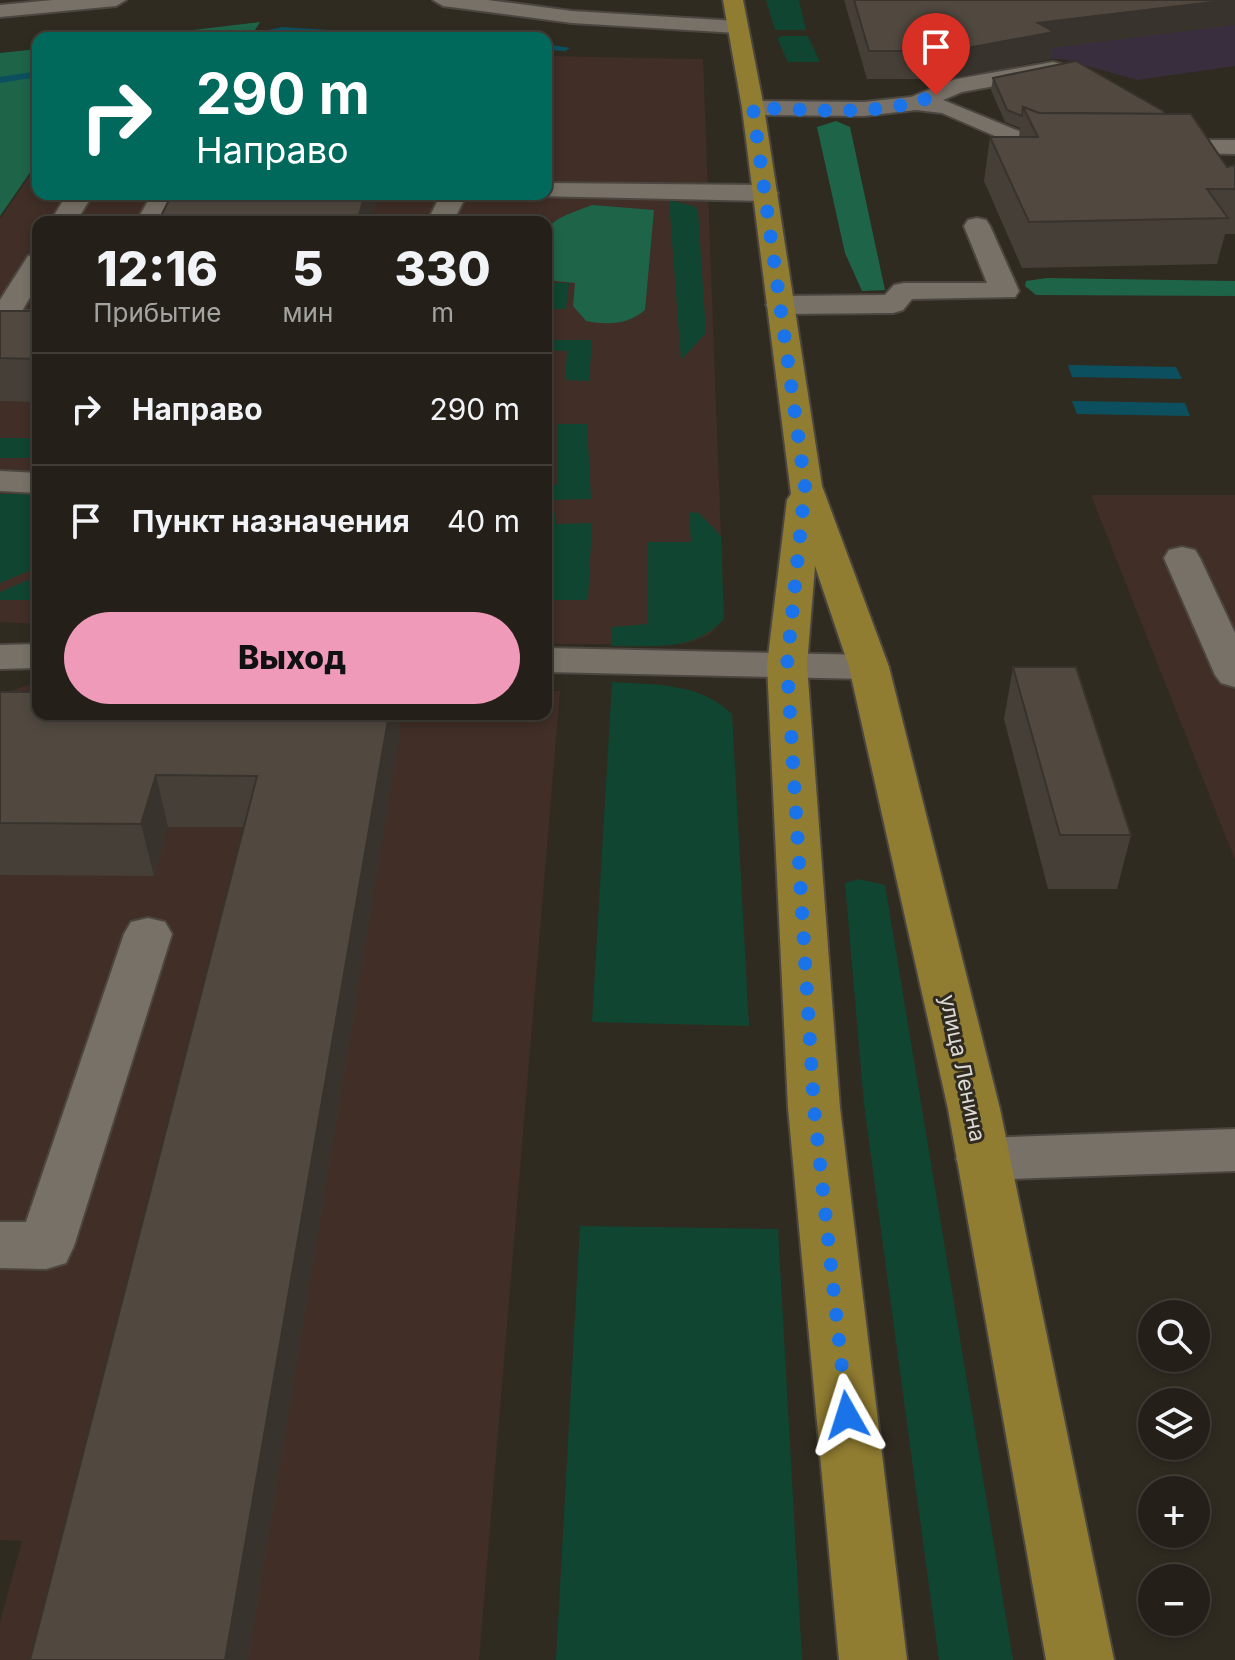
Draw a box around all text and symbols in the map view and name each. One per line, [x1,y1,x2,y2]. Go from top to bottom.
pin [902,13,970,95]
icon: arrive [914,25,958,69]
text: 290 m [196,60,370,128]
icon: right [64,64,168,168]
text: Направо [196,128,349,172]
text: 12:16 [96,239,218,298]
text: 5 [292,239,324,298]
text: 330 [395,239,491,298]
text: Прибытие [93,297,221,328]
text: мин [283,297,333,328]
text: m [431,297,454,328]
icon: right [64,387,108,431]
text: Направо [132,391,263,427]
text: 290 m [429,391,520,427]
icon: arrive [64,499,108,543]
text: Пункт назначения [132,503,410,539]
text: 40 m [447,503,520,539]
button: Выход [64,612,520,704]
street label: улица Ленина [935,992,991,1144]
map controls [1138,1300,1210,1636]
button: search [1138,1300,1210,1372]
position arrow [805,1373,889,1457]
button: layers [1138,1388,1210,1460]
button: + [1138,1476,1210,1548]
button: − [1138,1564,1210,1636]

